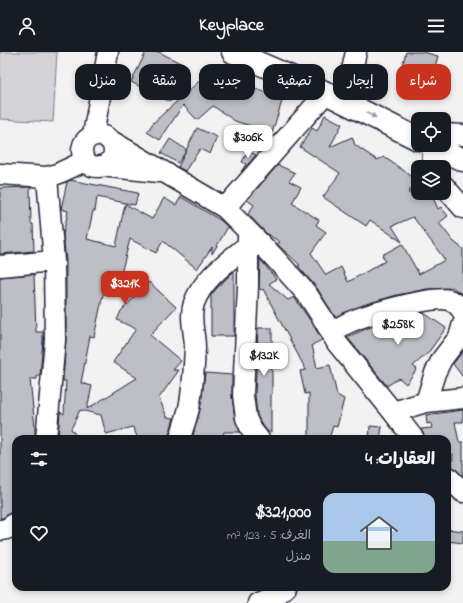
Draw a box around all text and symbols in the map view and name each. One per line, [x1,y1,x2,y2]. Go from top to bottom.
text: Keyplace [199,13,264,39]
icon: person [16,15,38,37]
icon: menu [425,15,447,37]
chip: منزل [75,64,131,100]
chip: شقة [139,64,191,100]
chip: جديد [199,64,255,100]
chip: تصفية [263,64,325,100]
chip: إيجار [333,64,388,100]
chip: شراء [396,64,451,100]
one-way arrow [365,112,376,118]
map controls [411,112,451,200]
button: locate [411,112,451,152]
pin: $306K [220,125,276,159]
text: $306K [233,128,263,147]
button: layers [411,160,451,200]
pin: $321K [97,271,153,305]
text: $321K [110,274,140,293]
pin: $258K [370,312,426,346]
text: $258K [382,315,414,334]
pin: $132K [236,343,292,377]
text: $132K [249,346,279,365]
text: العقارات: 4 [365,447,435,472]
icon: filters [28,448,50,470]
text: $321,000 [255,500,311,525]
icon: home [355,509,403,557]
icon: heart [28,522,50,544]
text: الغرف: 5 · 123 m² [227,526,311,545]
text: منزل [285,547,311,566]

